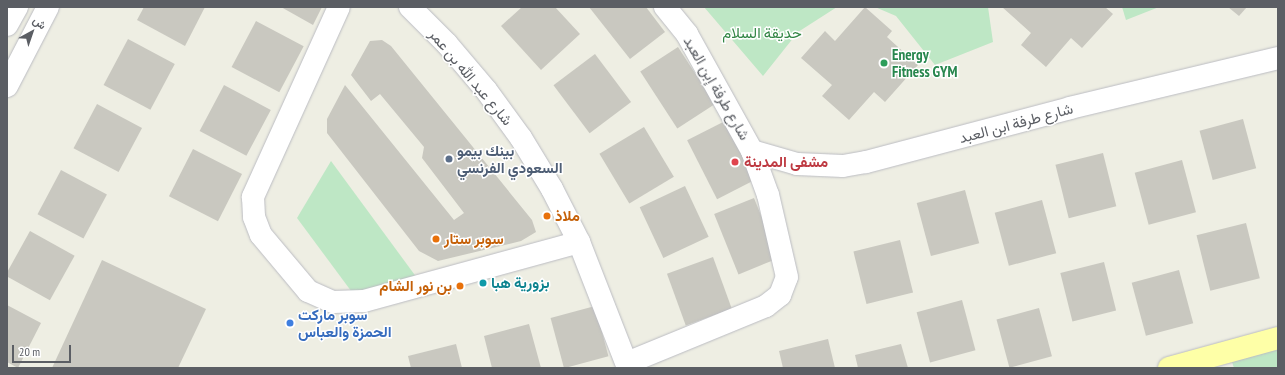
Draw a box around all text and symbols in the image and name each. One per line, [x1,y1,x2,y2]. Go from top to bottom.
north arrow [12,12,52,52]
text: ش [30,13,49,32]
park label: حديقة السلام [722,24,802,42]
street label: شارع عبد الله بن عمر [425,25,517,129]
street label: شارع طرفة إبن العبد [680,33,754,143]
place label: Energy Fitness GYM [892,45,958,80]
marker: Energy Fitness GYM [879,58,889,68]
street label: شارع طرفة ابن العبد [957,99,1075,147]
place label: بينك بيمو السعودي الفرنسي [457,141,563,176]
place label: مشفى المدينة [744,153,828,171]
marker: بينك بيمو السعودي الفرنسي [444,154,454,164]
marker: مشفى المدينة [729,156,741,168]
place label: ملاذ [555,207,580,225]
marker: ملاذ [542,211,552,221]
place label: سوبر ستار [444,230,504,248]
marker: سوبر ستار [431,234,441,244]
place label: بزورية هبا [491,274,549,292]
place label: بن نور الشام [379,277,452,295]
marker: بزورية هبا [478,278,488,288]
marker: بن نور الشام [455,281,465,291]
place label: سوبر ماركت الحمزة والعباس [298,305,392,340]
marker: سوبر ماركت الحمزة والعباس [285,318,295,328]
scale bar [14,337,73,363]
text: 20 m [19,344,40,359]

